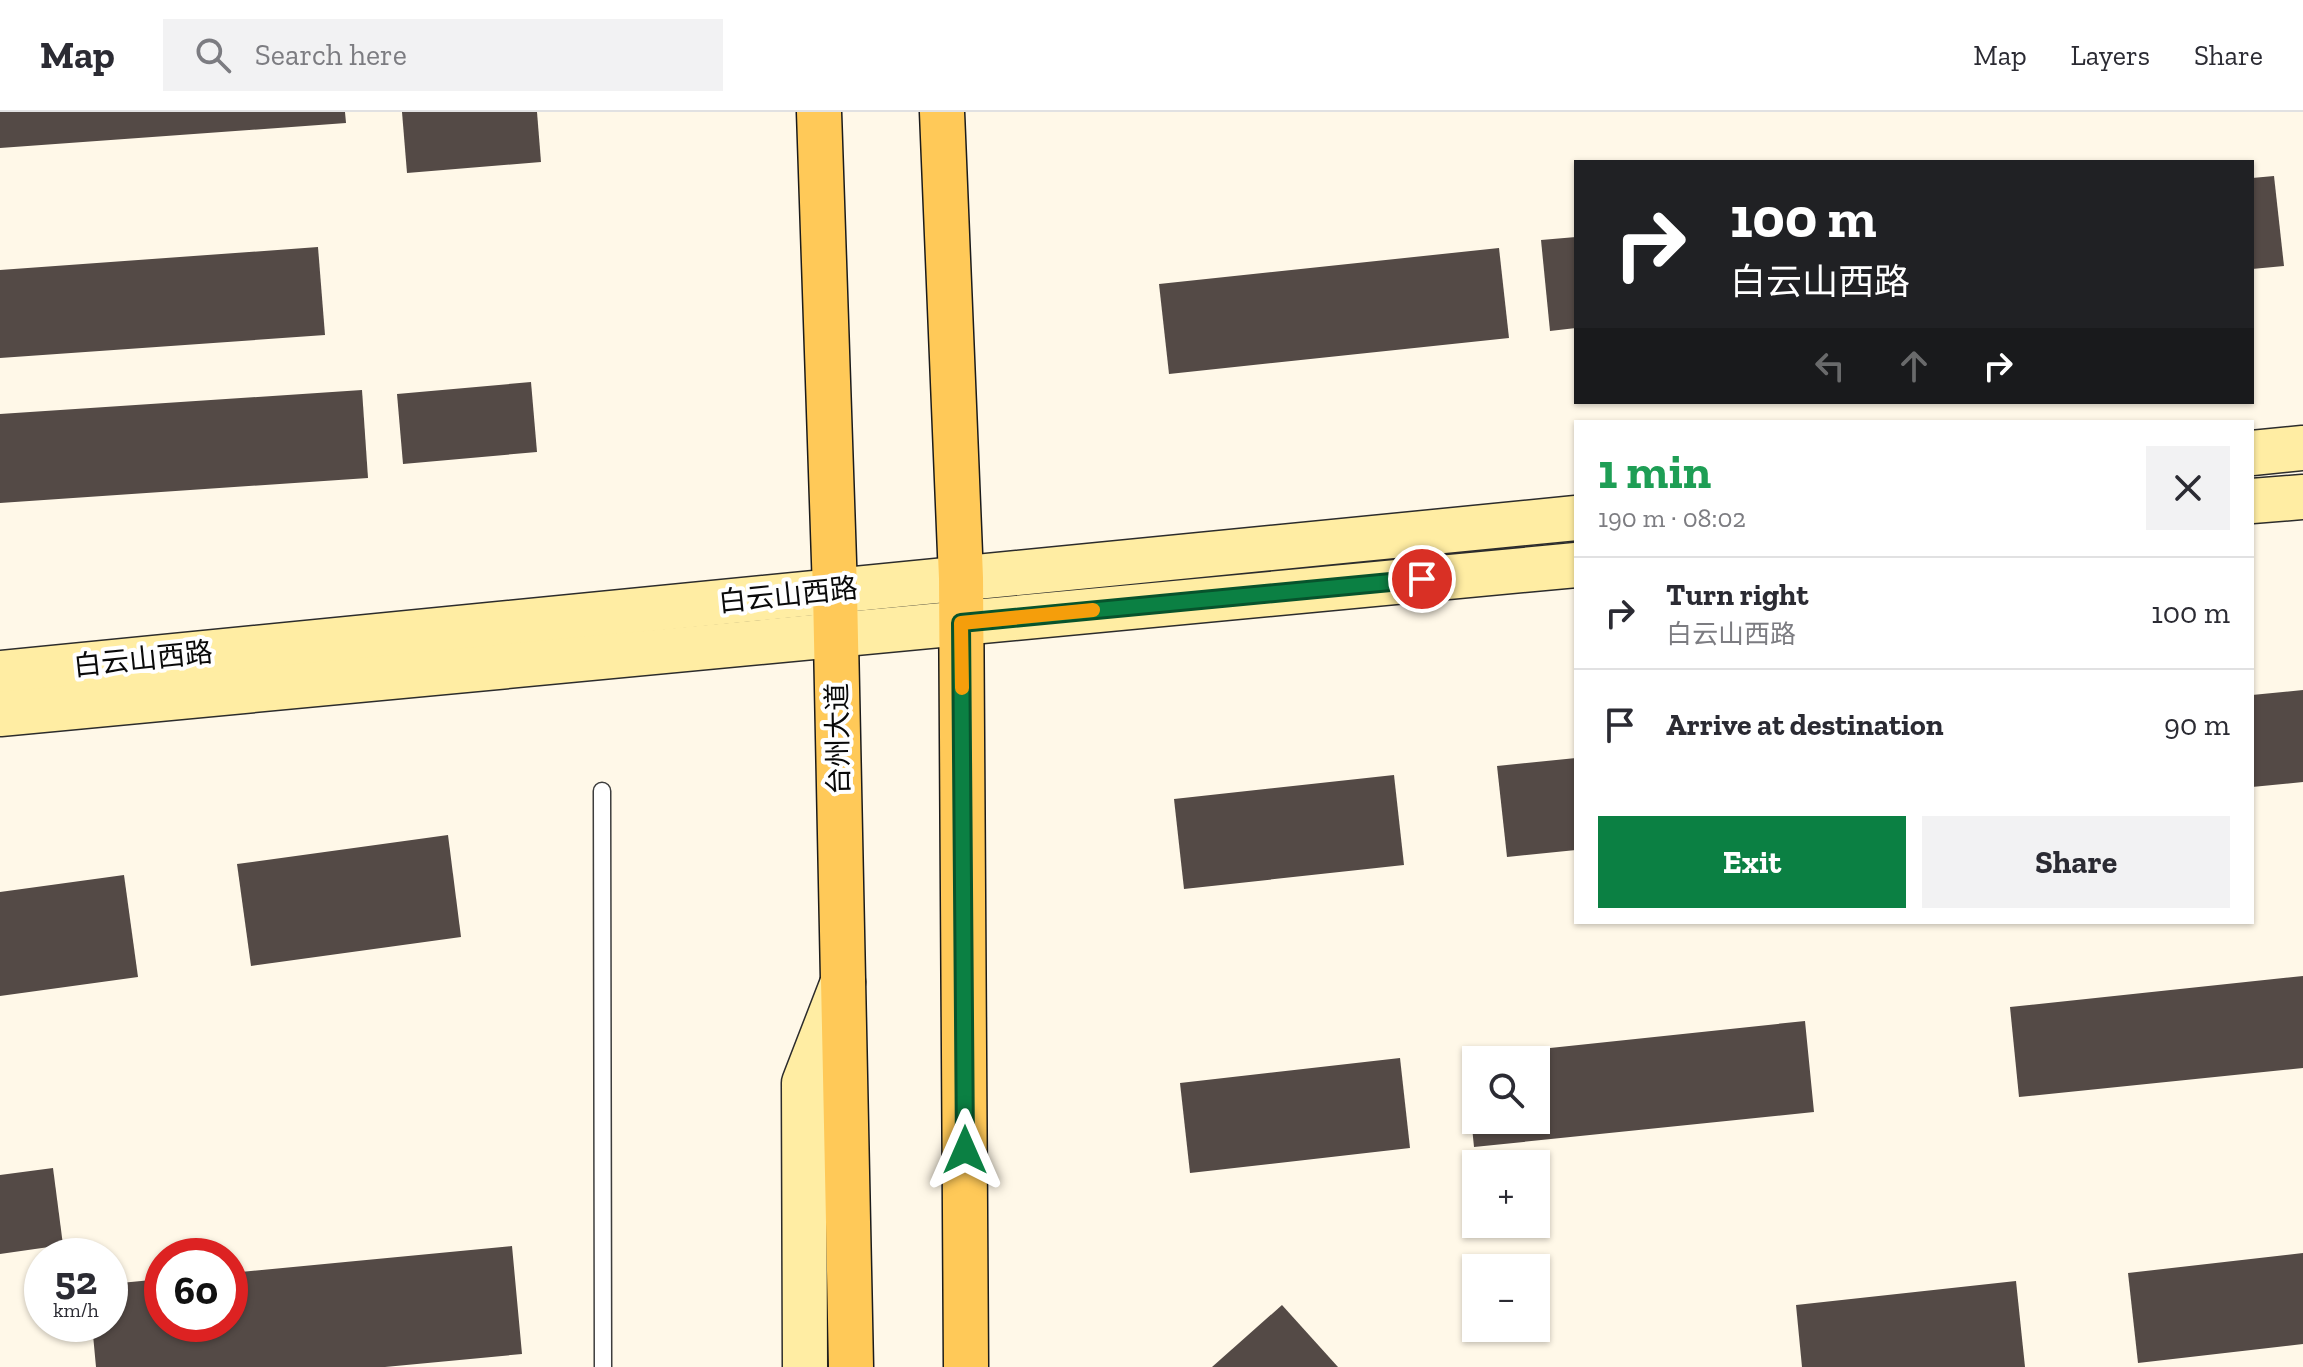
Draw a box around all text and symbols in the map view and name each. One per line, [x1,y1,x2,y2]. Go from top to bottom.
search box [163,19,723,91]
text: Map [40,32,115,78]
icon: search [191,33,235,77]
text: Search here [255,37,407,73]
text: Map [1973,39,2027,72]
text: Layers [2071,39,2150,72]
text: Share [2194,39,2263,72]
text: 100 m [1730,184,1877,251]
icon: right [1598,192,1702,296]
text: 白云山西路 [1730,260,1910,303]
icon: left [1808,344,1852,388]
icon: ahead [1892,344,1936,388]
icon: right [1976,344,2020,388]
text: 1 min [1598,443,1711,500]
button: close [2146,446,2230,530]
text: 190 m · 08:02 [1598,502,1746,534]
pin [1388,545,1456,613]
icon: arrive [1400,557,1444,601]
street label: 白云山西路 [717,571,859,619]
text: Turn right [1666,577,1808,613]
icon: right [1598,591,1642,635]
text: 100 m [2151,595,2230,631]
text: 白云山西路 [1666,618,1796,650]
street label: 白云山西路 [72,635,214,683]
street label: 台州大道 [821,683,855,795]
icon: arrive [1598,703,1642,747]
text: Arrive at destination [1666,707,1943,743]
text: 90 m [2164,707,2230,743]
button: Exit [1598,816,1906,908]
button: Share [1922,816,2230,908]
map controls [1462,1046,1550,1342]
button: search [1462,1046,1550,1134]
position arrow [923,1108,1007,1192]
button: + [1462,1150,1550,1238]
speed limit sign: 60 [144,1238,248,1342]
button: − [1462,1254,1550,1342]
text: 52 [55,1256,97,1304]
text: km/h [53,1298,99,1322]

